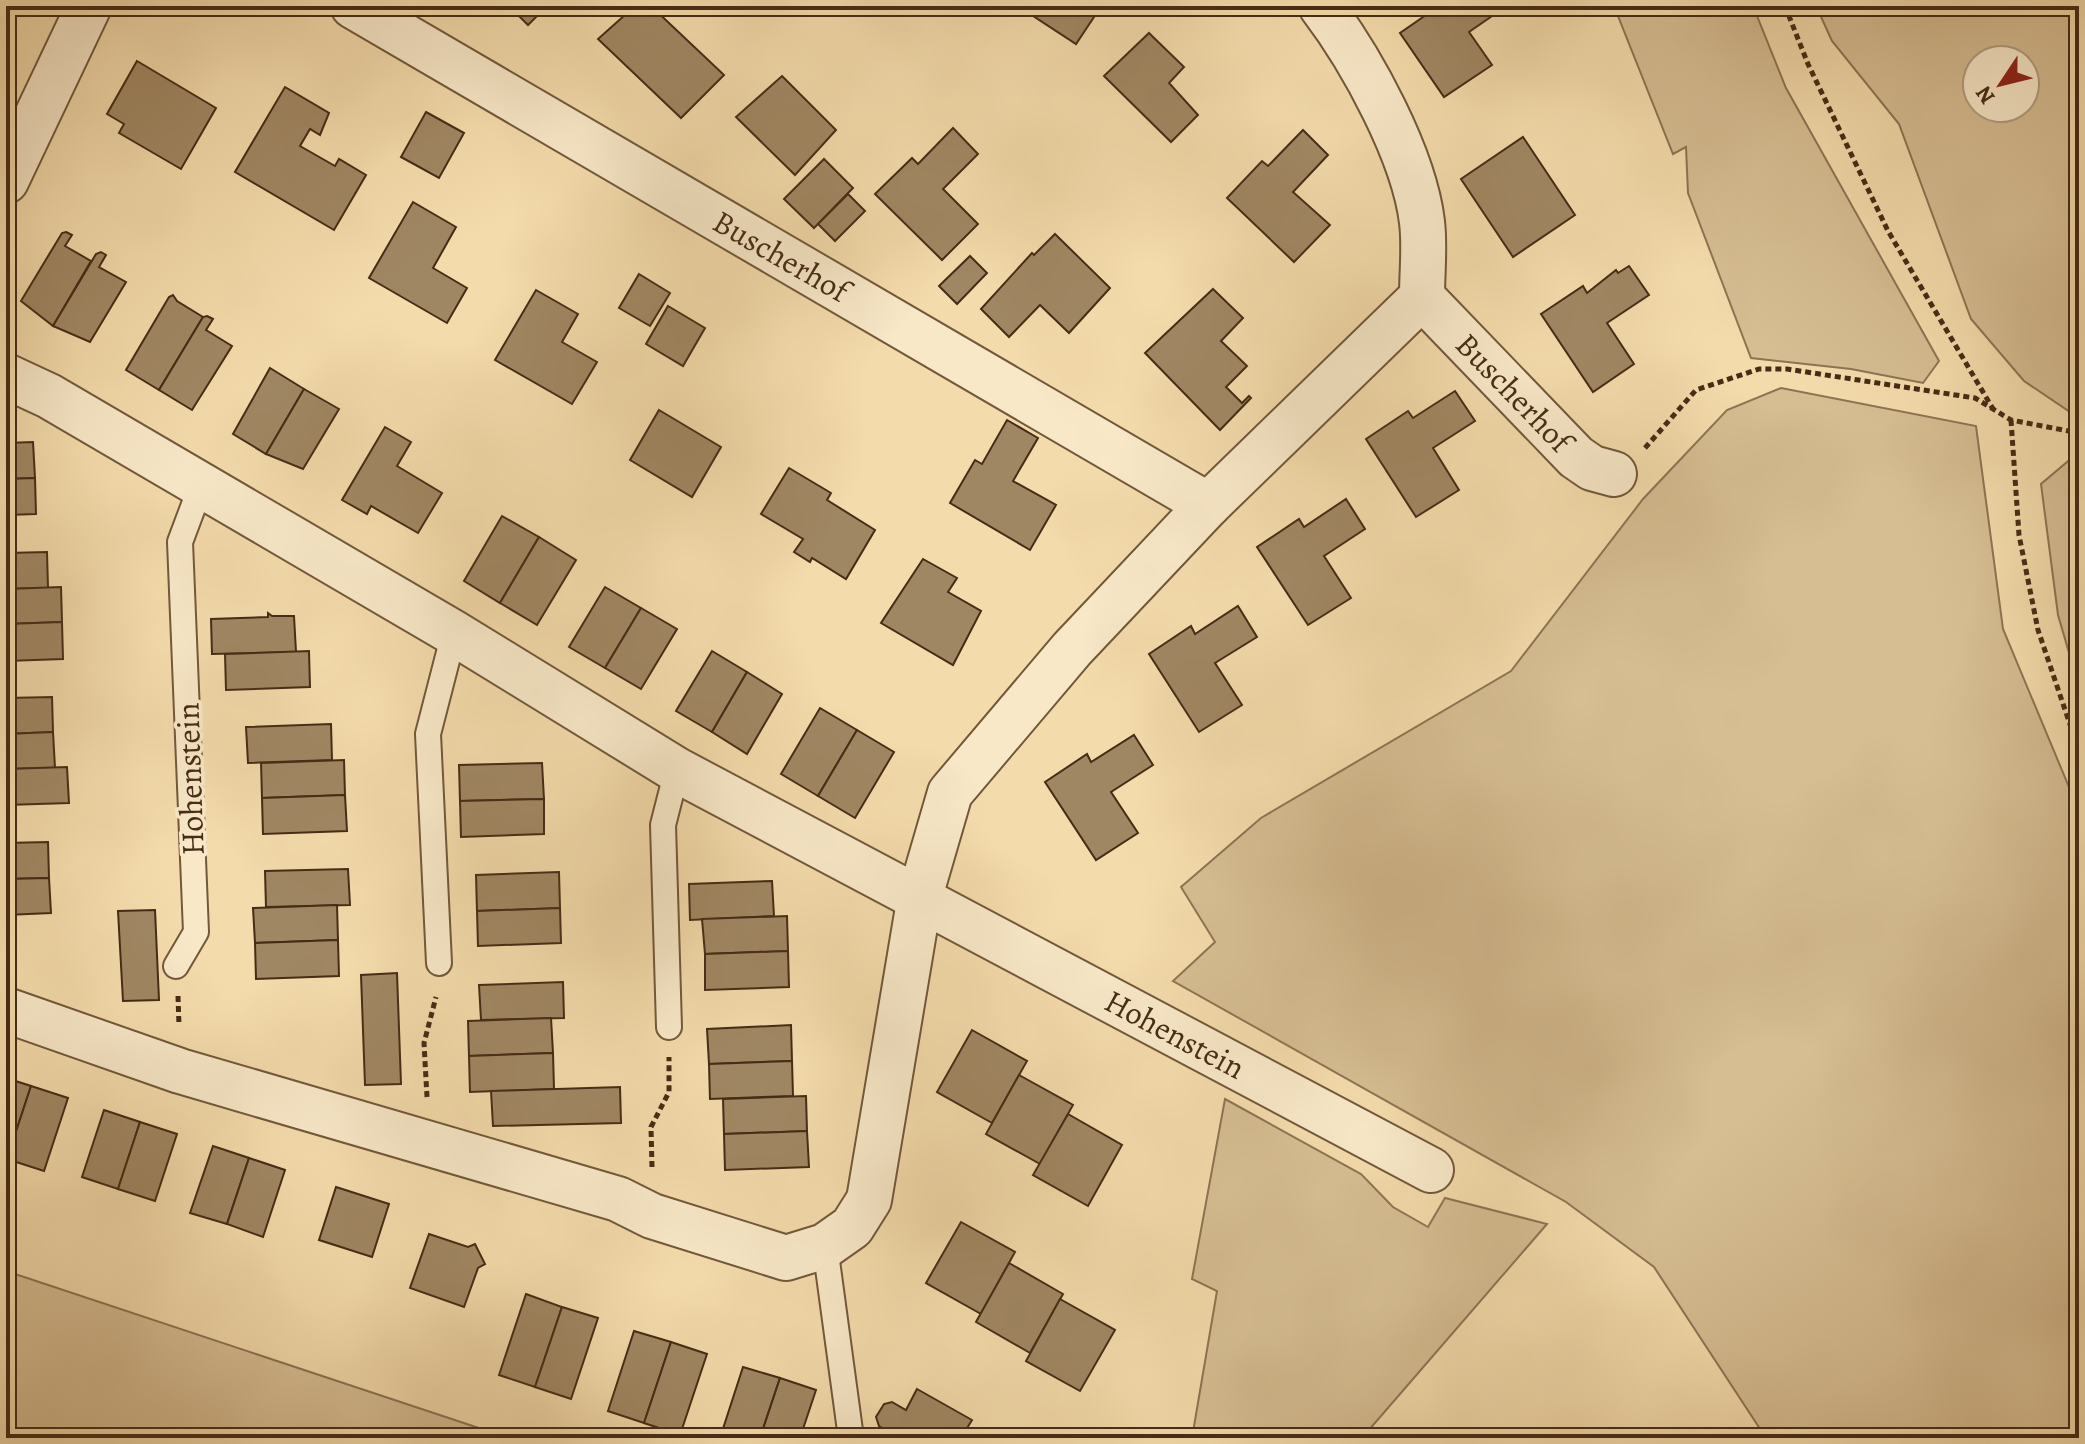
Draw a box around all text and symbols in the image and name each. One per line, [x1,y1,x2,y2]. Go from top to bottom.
north arrow [1961,44,2041,124]
text: N [1969,80,2002,110]
street label: Buscherhof [705,199,861,315]
street label: Buscherhof [1446,323,1585,465]
street label: Hohenstein [165,702,215,856]
street label: Hohenstein [1097,979,1253,1089]

